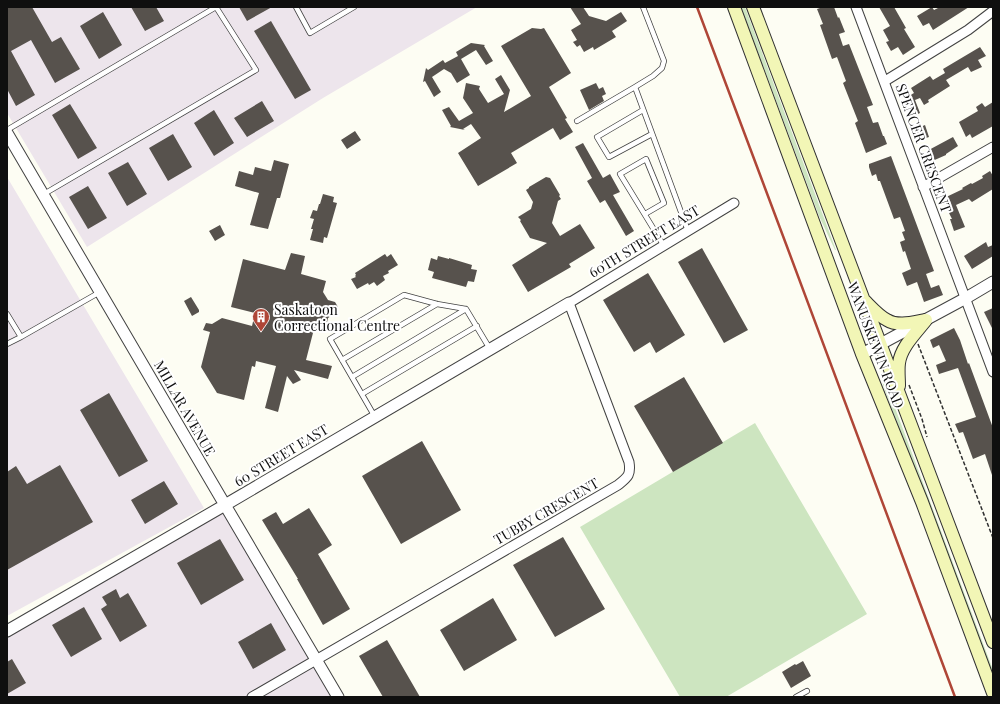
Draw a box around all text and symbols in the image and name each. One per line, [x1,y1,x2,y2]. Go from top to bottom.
street label: SPENCER CRESCENT [892,81,956,215]
street label: 60TH STREET EAST [585,200,703,282]
street label: WANUSKEWIN ROAD [843,278,909,411]
place label: Saskatoon Correctional Centre [274,300,400,335]
building icon: Saskatoon Correctional Centre [251,307,271,332]
street label: MILLAR AVENUE [150,357,220,459]
street label: 60 STREET EAST [230,419,332,491]
street label: TUBBY CRESCENT [490,473,602,549]

